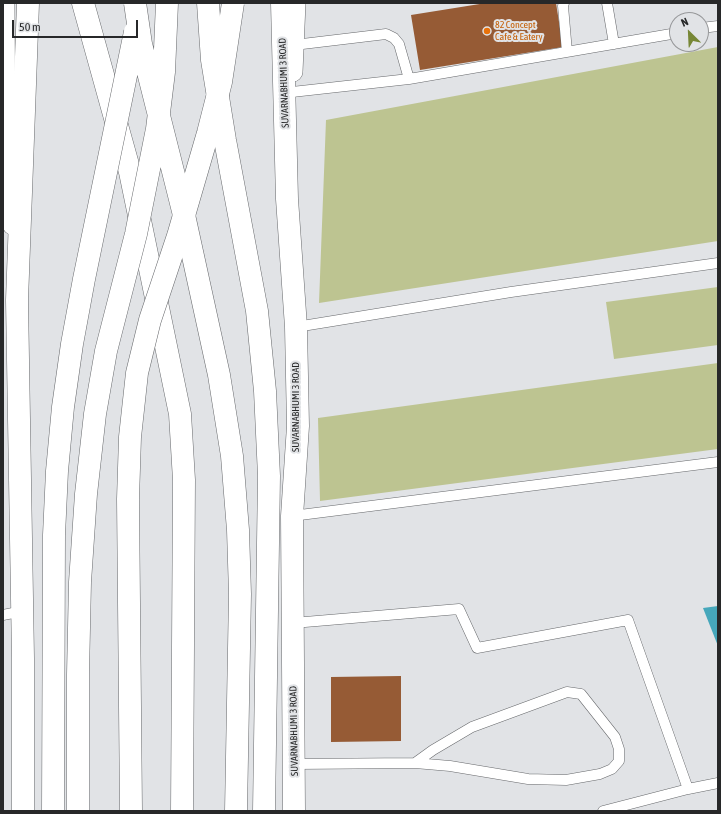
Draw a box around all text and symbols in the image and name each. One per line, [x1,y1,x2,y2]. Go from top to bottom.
scale bar [14,12,140,38]
north arrow [669,12,709,52]
text: N [679,15,690,29]
place label: 82 Concept Cafe & Eatery [495,19,543,42]
text: 50 m [19,20,41,34]
marker: 82 Concept Cafe & Eatery [482,26,492,36]
street label: SUVARNABHUMI 3 ROAD [276,38,292,128]
street label: SUVARNABHUMI 3 ROAD [290,362,302,452]
street label: SUVARNABHUMI 3 ROAD [287,686,301,776]

